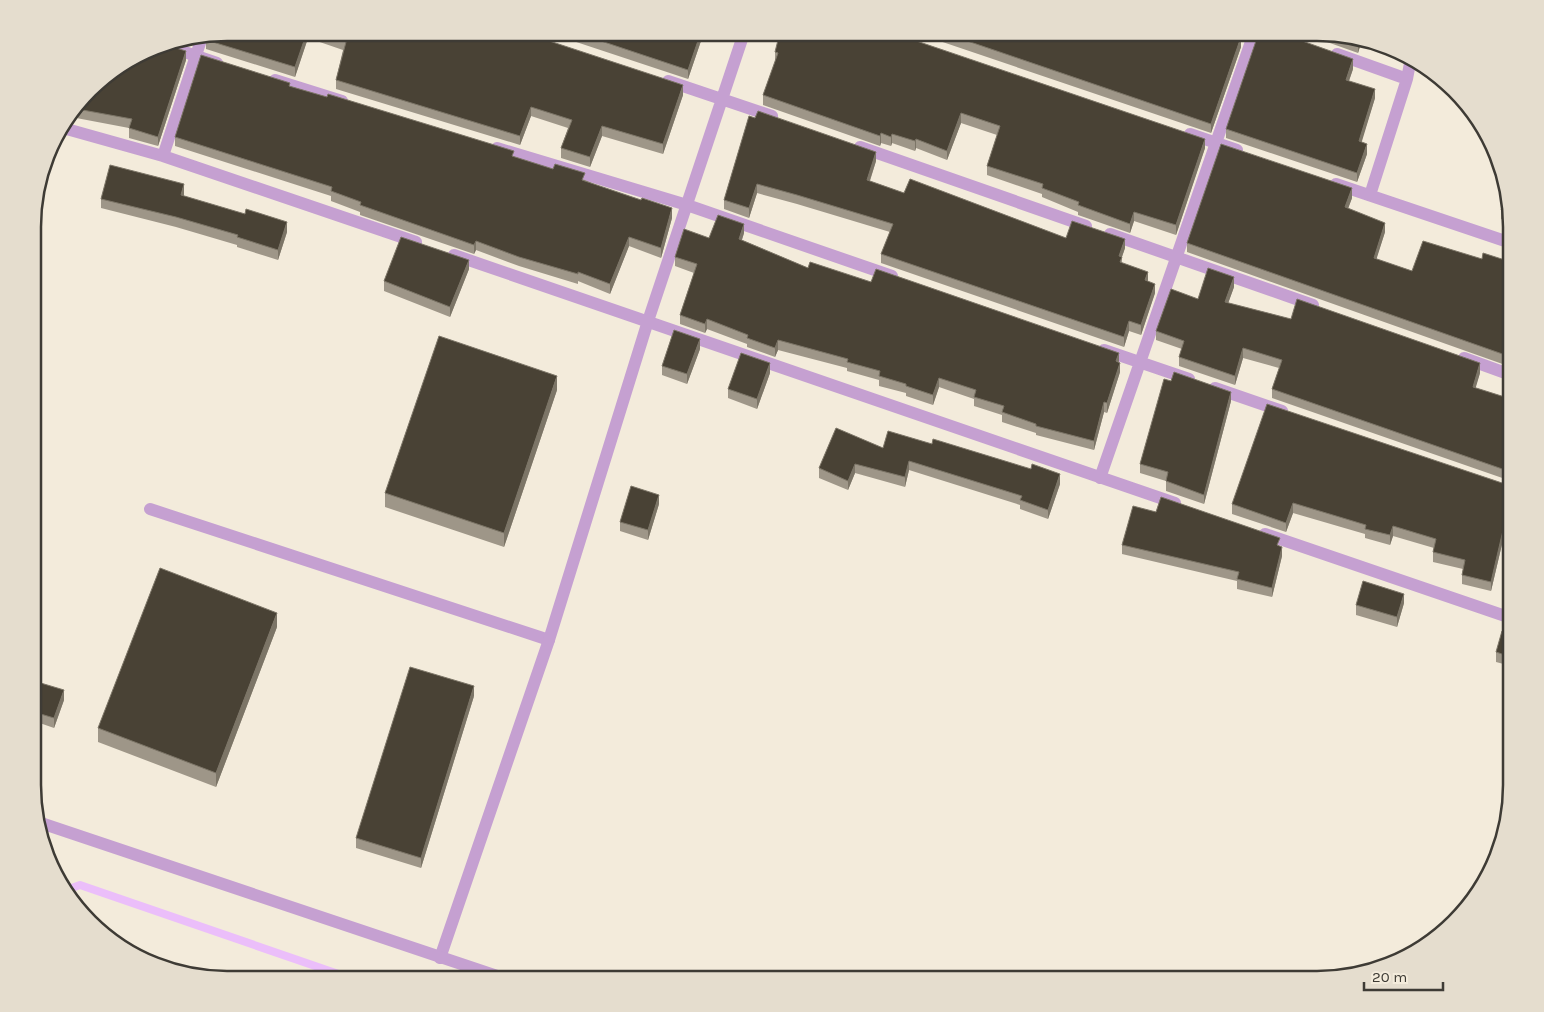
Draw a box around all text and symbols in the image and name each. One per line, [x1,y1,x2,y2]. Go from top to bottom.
scale bar [1364,960,1443,992]
text: 20 m [1372,968,1407,986]

